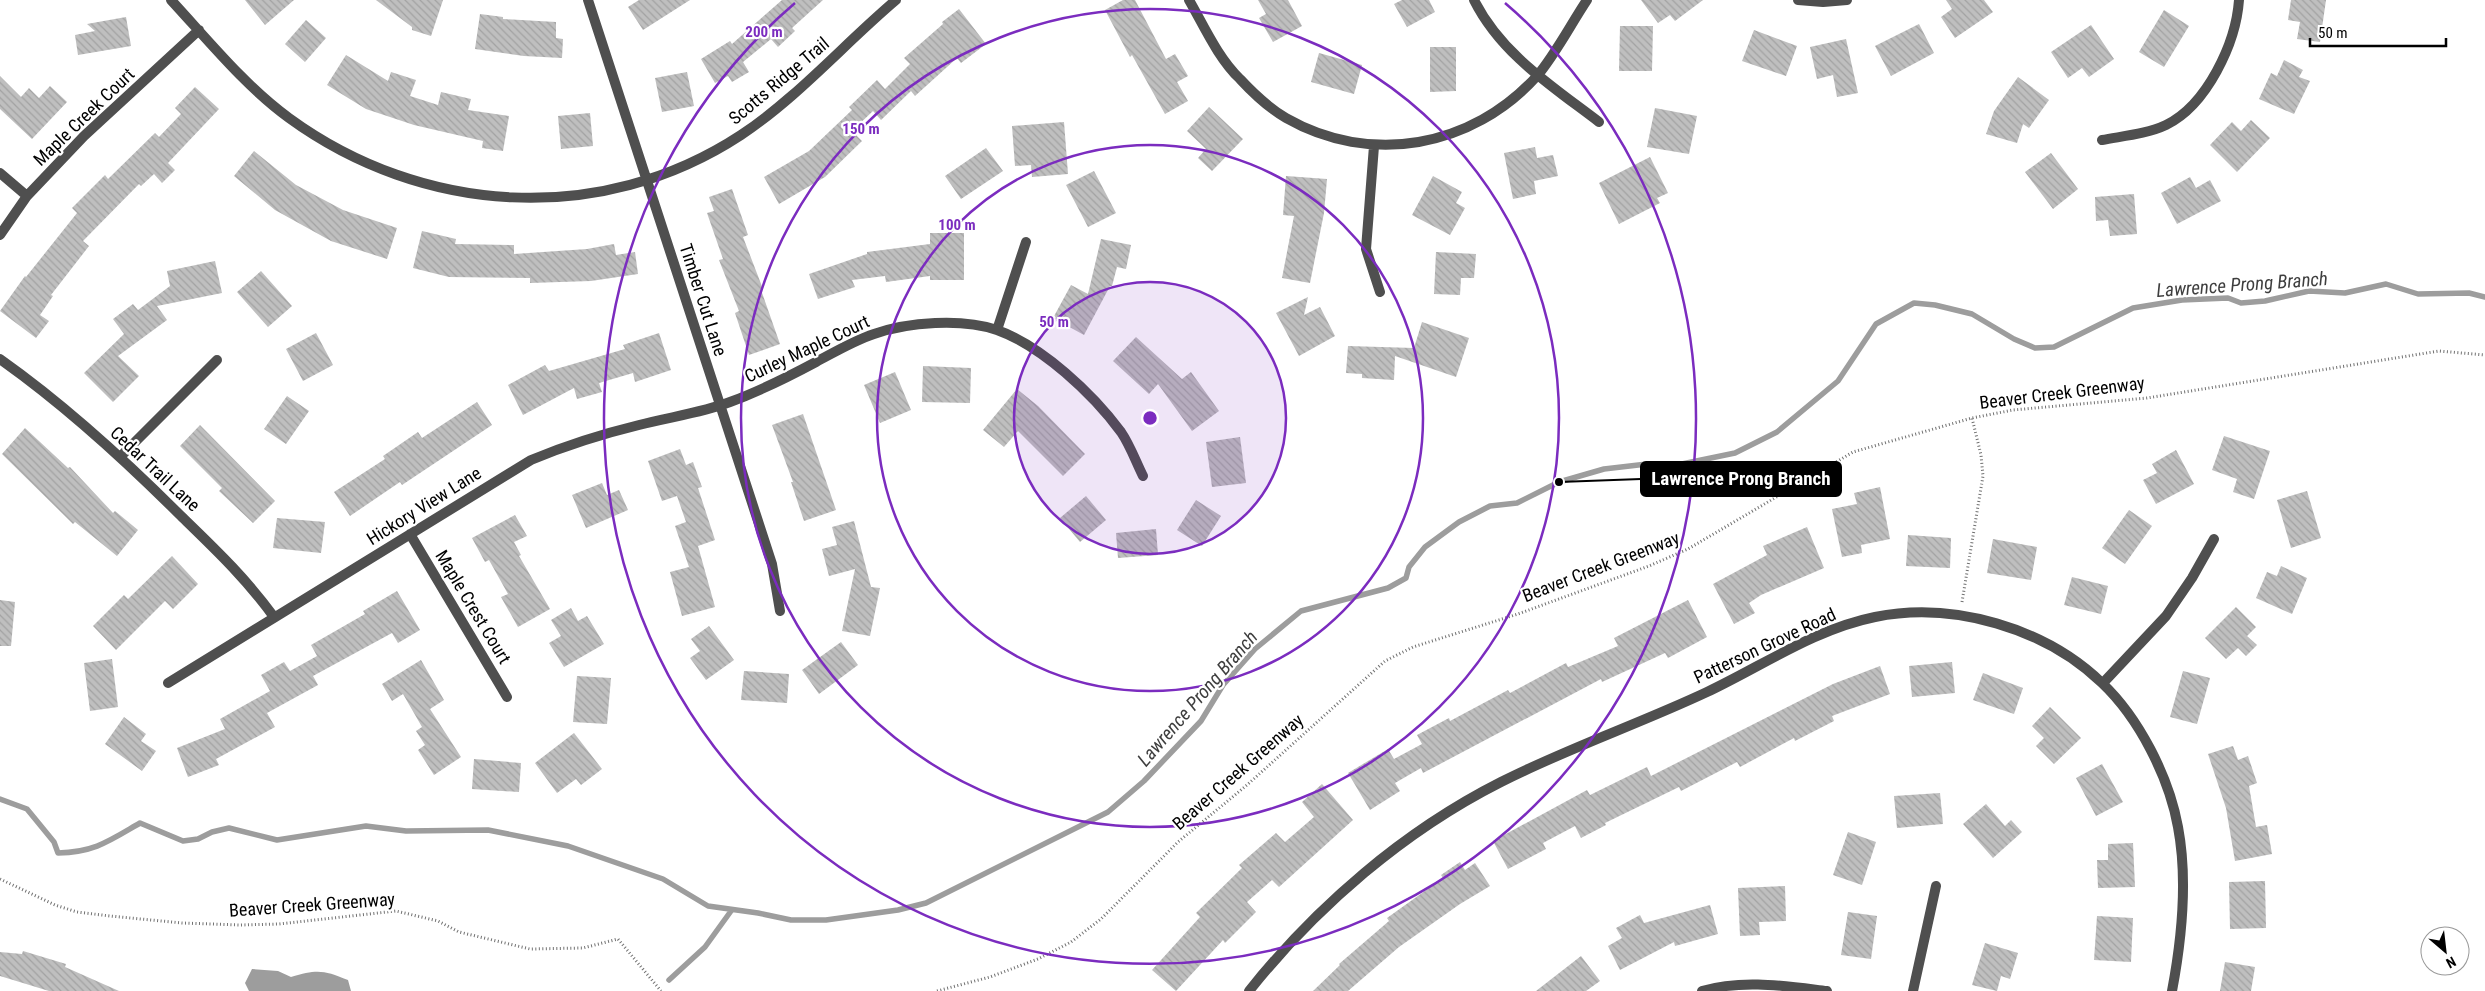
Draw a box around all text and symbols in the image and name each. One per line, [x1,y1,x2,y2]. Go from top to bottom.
scale bar [2310,15,2446,47]
text: 200 m [745,23,783,41]
text: 50 m [2318,24,2348,42]
street label: Scotts Ridge Trail [724,33,833,129]
street label: Maple Creek Court [29,63,138,170]
text: 150 m [842,120,880,138]
text: 100 m [938,216,976,234]
street label: Timber Cut Lane [675,241,731,359]
water label: Lawrence Prong Branch [2156,267,2329,302]
street label: Curley Maple Court [741,310,873,387]
text: 50 m [1039,313,1069,331]
street label: Beaver Creek Greenway [1978,372,2146,413]
centre of rings [1141,409,1159,427]
street label: Cedar Trail Lane [106,422,204,515]
street label: Hickory View Lane [363,462,485,549]
callout: Lawrence Prong Branch [1641,462,1841,496]
text: Lawrence Prong Branch [1651,467,1831,490]
street label: Beaver Creek Greenway [1519,527,1683,606]
street label: Maple Crest Court [431,546,516,667]
street label: Patterson Grove Road [1690,603,1839,688]
water label: Lawrence Prong Branch [1132,626,1262,771]
street label: Beaver Creek Greenway [1168,709,1308,834]
street label: Beaver Creek Greenway [228,888,396,921]
north arrow [2420,926,2470,976]
text: N [2444,953,2459,972]

